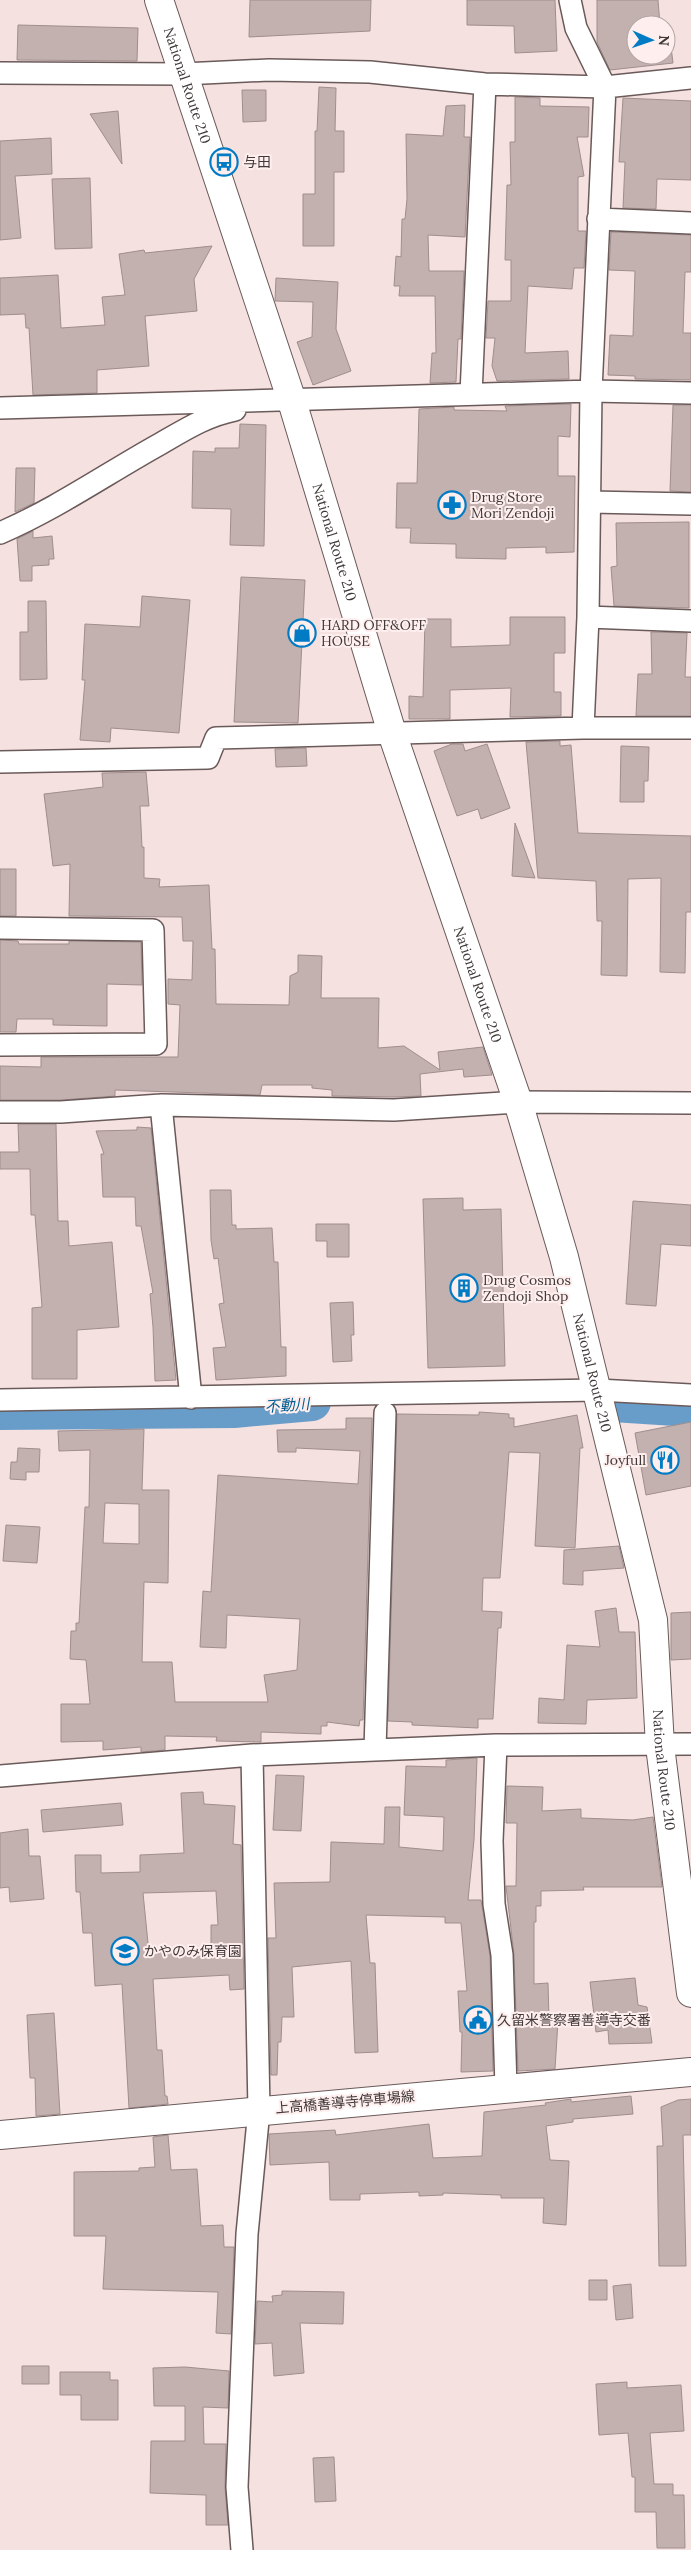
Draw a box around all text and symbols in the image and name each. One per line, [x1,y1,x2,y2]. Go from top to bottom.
north arrow [626,15,676,65]
street label: National Route 210 [160,25,215,146]
text: N [655,35,673,46]
bus stop icon: 与田 [209,147,239,177]
place label: 与田 [243,153,271,171]
street label: National Route 210 [308,481,361,603]
place label: Drug Store Mori Zendoji [471,488,554,522]
pharmacy icon: Drug Store Mori Zendoji [437,490,467,520]
place label: HARD OFF&OFF HOUSE [321,616,426,650]
shop icon: HARD OFF&OFF HOUSE [287,618,317,648]
street label: National Route 210 [450,924,506,1045]
place label: Drug Cosmos Zendoji Shop [483,1271,571,1305]
building icon: Drug Cosmos Zendoji Shop [449,1273,479,1303]
street label: National Route 210 [569,1311,616,1434]
water label: 不動川 [264,1394,312,1416]
restaurant icon: Joyfull [650,1445,680,1475]
place label: Joyfull [604,1451,646,1469]
street label: National Route 210 [649,1709,680,1832]
school or university icon: かやのみ保育園 [110,1936,140,1966]
place label: かやのみ保育園 [144,1942,242,1960]
public building icon: 久留米警察署善導寺交番 [463,2005,493,2035]
place label: 久留米警察署善導寺交番 [497,2011,651,2029]
street label: 上高橋善導寺停車場線 [274,2087,416,2117]

